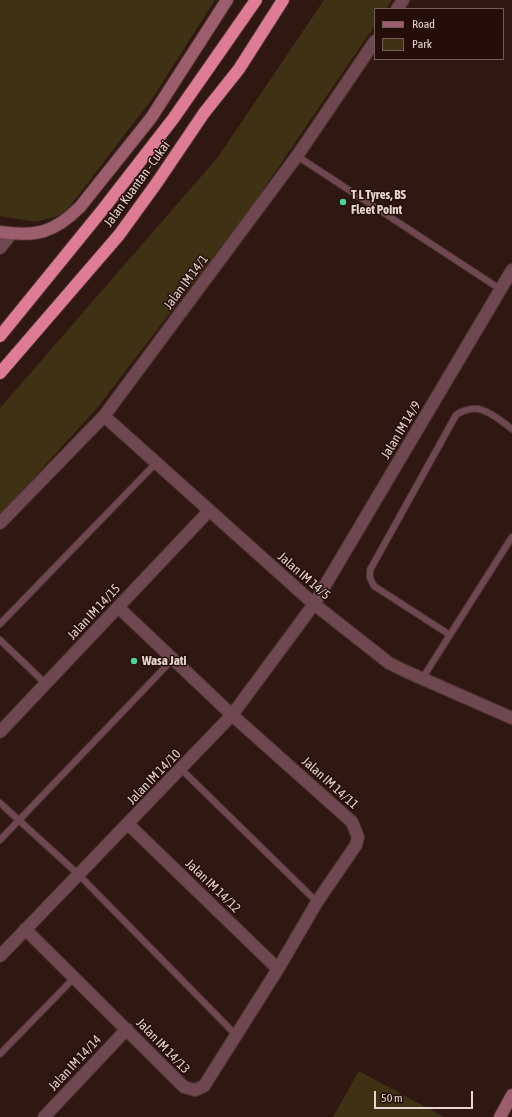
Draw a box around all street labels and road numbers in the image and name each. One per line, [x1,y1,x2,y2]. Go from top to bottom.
street label: Jalan Kuantan - Cukai [101,138,173,230]
street label: Jalan IM 14/1 [160,252,212,312]
street label: Jalan IM 14/9 [378,398,424,462]
street label: Jalan IM 14/5 [275,549,333,603]
street label: Jalan IM 14/15 [64,581,124,643]
street label: Jalan IM 14/10 [124,746,184,808]
street label: Jalan IM 14/11 [299,754,361,812]
street label: Jalan IM 14/12 [182,856,244,916]
street label: Jalan IM 14/13 [133,1015,193,1077]
street label: Jalan IM 14/14 [45,1032,105,1094]

